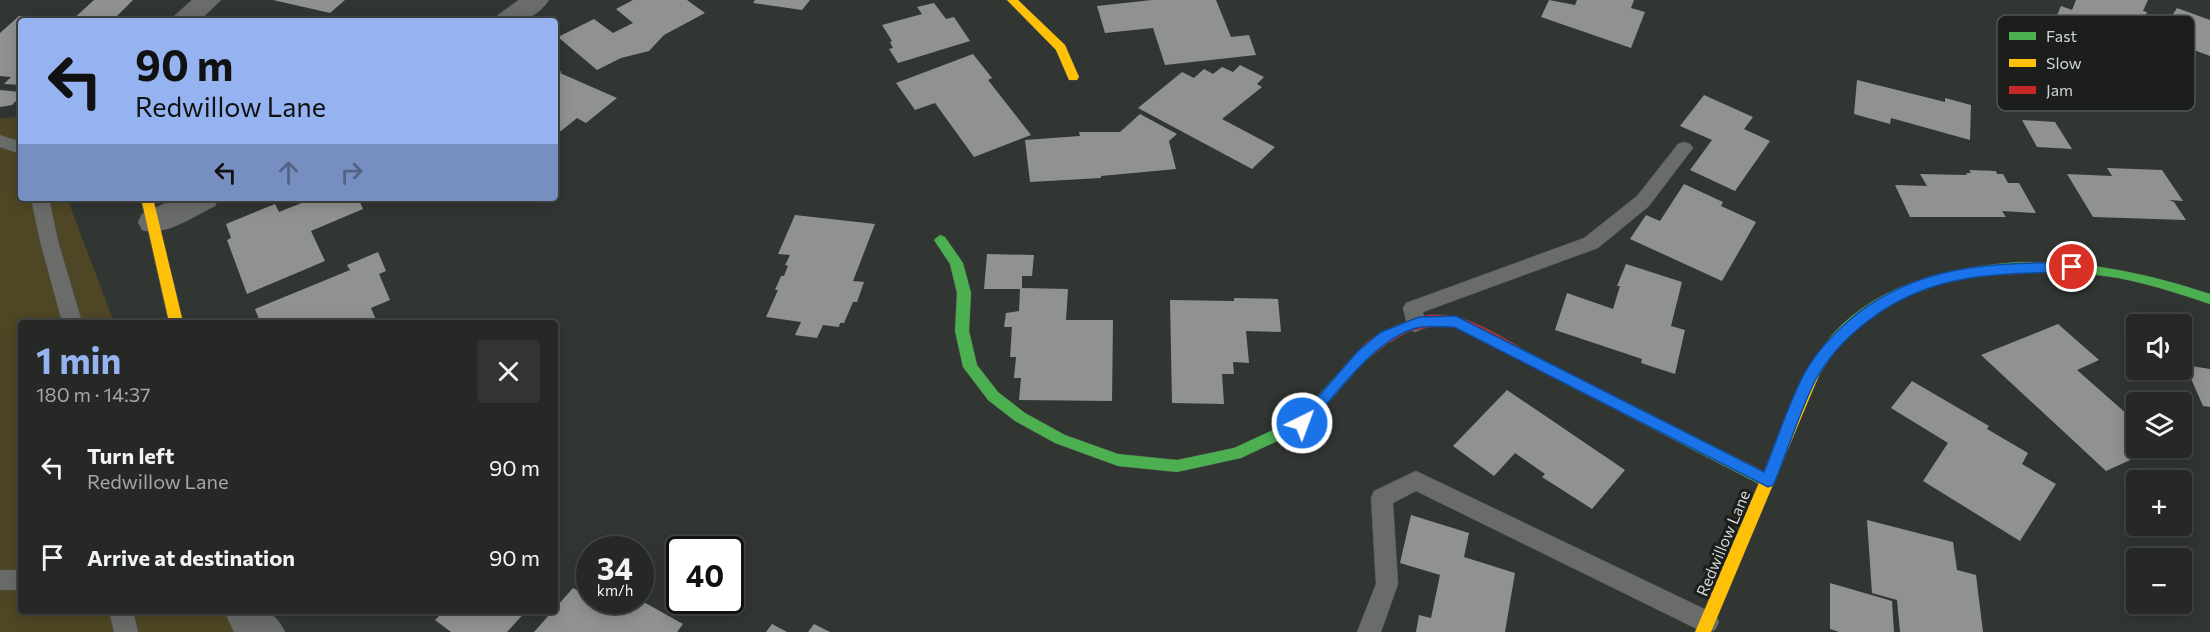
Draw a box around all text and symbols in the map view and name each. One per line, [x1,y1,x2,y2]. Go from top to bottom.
legend [1997,15,2195,111]
text: Fast [2046,26,2077,45]
text: 90 m [135,38,234,90]
icon: left [36,42,114,120]
text: Slow [2046,53,2082,72]
text: Jam [2046,80,2073,99]
text: Redwillow Lane [135,90,326,123]
icon: left [209,156,242,189]
icon: ahead [272,156,305,189]
icon: right [335,156,368,189]
pin [2046,241,2097,292]
icon: arrive [2055,250,2088,283]
map controls [2126,314,2192,614]
button: sound [2126,314,2192,380]
text: 1 min [36,337,121,381]
button: close [477,340,540,403]
text: 180 m · 14:37 [36,382,151,406]
position arrow [1270,391,1334,455]
button: layers [2126,392,2192,458]
text: Turn left [87,442,174,469]
icon: left [36,451,69,484]
text: 90 m [489,454,540,481]
text: Redwillow Lane [87,469,229,493]
button: + [2126,470,2192,536]
street label: Redwillow Lane [1692,487,1753,599]
speed limit sign: 40 [666,536,744,614]
icon: arrive [36,541,69,574]
text: Arrive at destination [87,544,295,571]
text: 90 m [489,544,540,571]
button: − [2126,548,2192,614]
text: 34 [597,549,633,586]
text: km/h [597,581,633,599]

